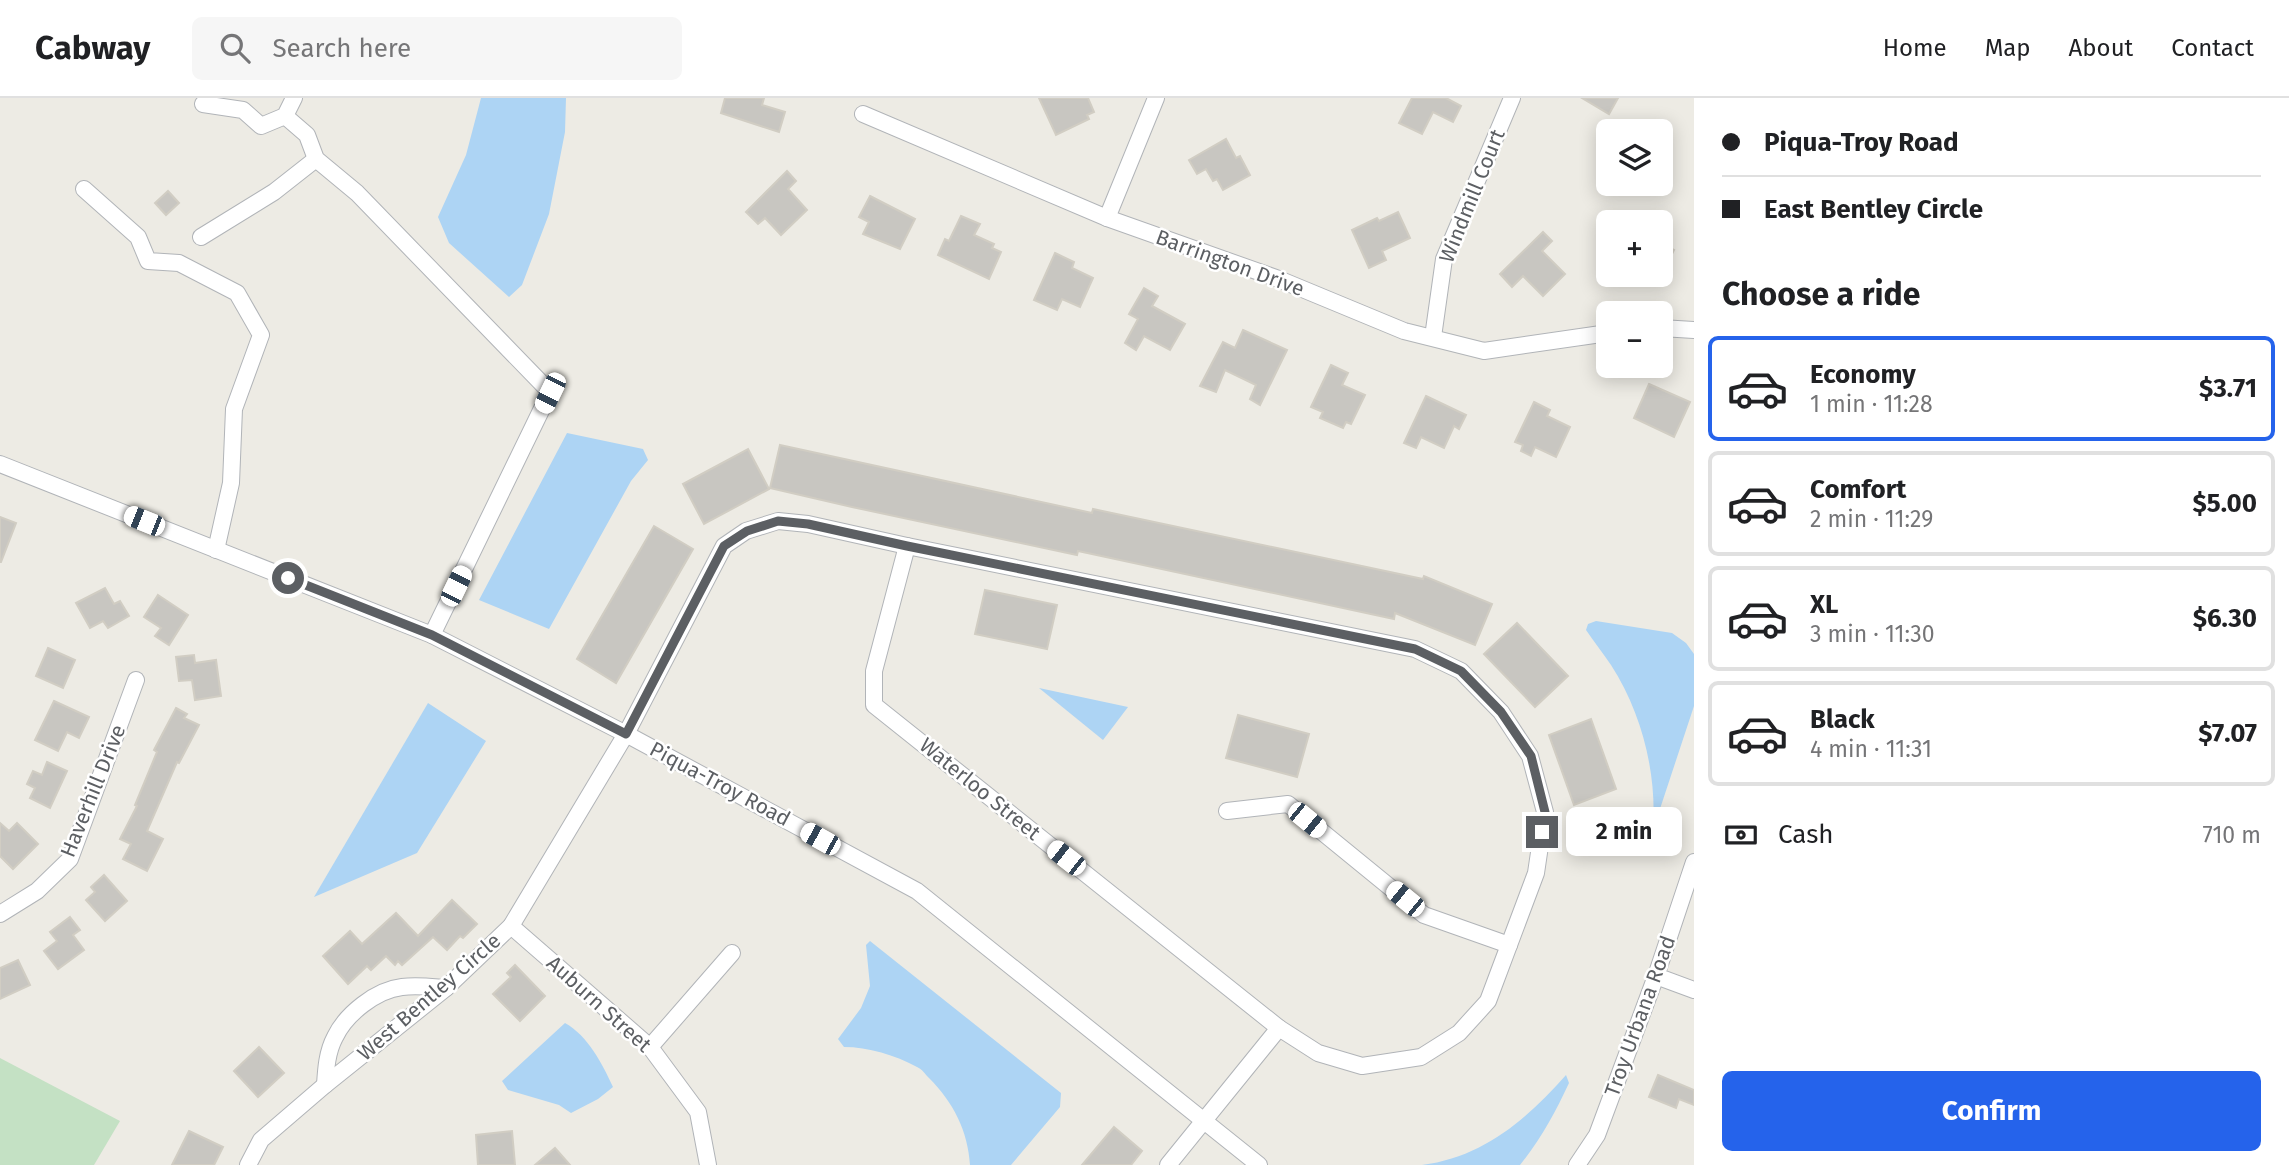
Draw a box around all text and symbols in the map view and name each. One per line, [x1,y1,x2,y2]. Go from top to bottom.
search box [192,17,682,80]
text: Cabway [35,28,150,68]
icon: search [216,29,254,67]
text: Search here [272,33,411,64]
text: Home [1883,34,1947,62]
text: Map [1985,34,2031,62]
text: About [2069,34,2133,62]
text: Contact [2171,34,2254,62]
map controls [1596,119,1673,378]
button: layers [1596,119,1673,196]
street label: Windmill Court [1433,125,1511,266]
text: Piqua-Troy Road [1764,127,1959,158]
text: East Bentley Circle [1764,194,1983,225]
button: + [1596,210,1673,287]
street label: Barrington Drive [1152,224,1308,302]
text: Choose a ride [1722,275,1920,313]
button: − [1596,301,1673,378]
icon: car [1726,357,1789,420]
text: Economy [1810,359,1916,390]
car [532,370,569,416]
text: $3.71 [2199,373,2257,404]
text: 1 min · 11:28 [1810,390,1933,418]
icon: car [1726,472,1789,535]
text: Comfort [1810,474,1906,505]
text: $5.00 [2192,488,2257,519]
car [121,503,168,539]
text: 2 min · 11:29 [1810,505,1933,533]
route start [272,562,304,594]
car [438,563,475,609]
icon: car [1726,587,1789,650]
text: XL [1810,589,1838,620]
text: $6.30 [2193,603,2257,634]
text: 3 min · 11:30 [1810,620,1935,648]
icon: car [1726,702,1789,765]
text: Black [1810,704,1875,735]
text: $7.07 [2198,718,2257,749]
street label: Haverhill Drive [55,721,131,861]
street label: Waterloo Street [914,732,1046,846]
text: 4 min · 11:31 [1810,735,1932,763]
street label: Piqua-Troy Road [645,736,795,832]
car [1285,799,1330,841]
callout: 2 min [1566,808,1682,856]
route end [1526,816,1558,848]
icon: cash [1722,816,1760,854]
text: 2 min [1596,817,1652,845]
text: Cash [1778,819,1834,850]
car [797,820,844,858]
text: 710 m [2203,821,2261,849]
car [1043,837,1090,879]
car [1383,878,1428,920]
street label: West Bentley Circle [352,928,506,1066]
street label: Troy Urbana Road [1599,932,1681,1100]
street label: Auburn Street [541,950,657,1058]
button: Confirm [1722,1071,2261,1151]

